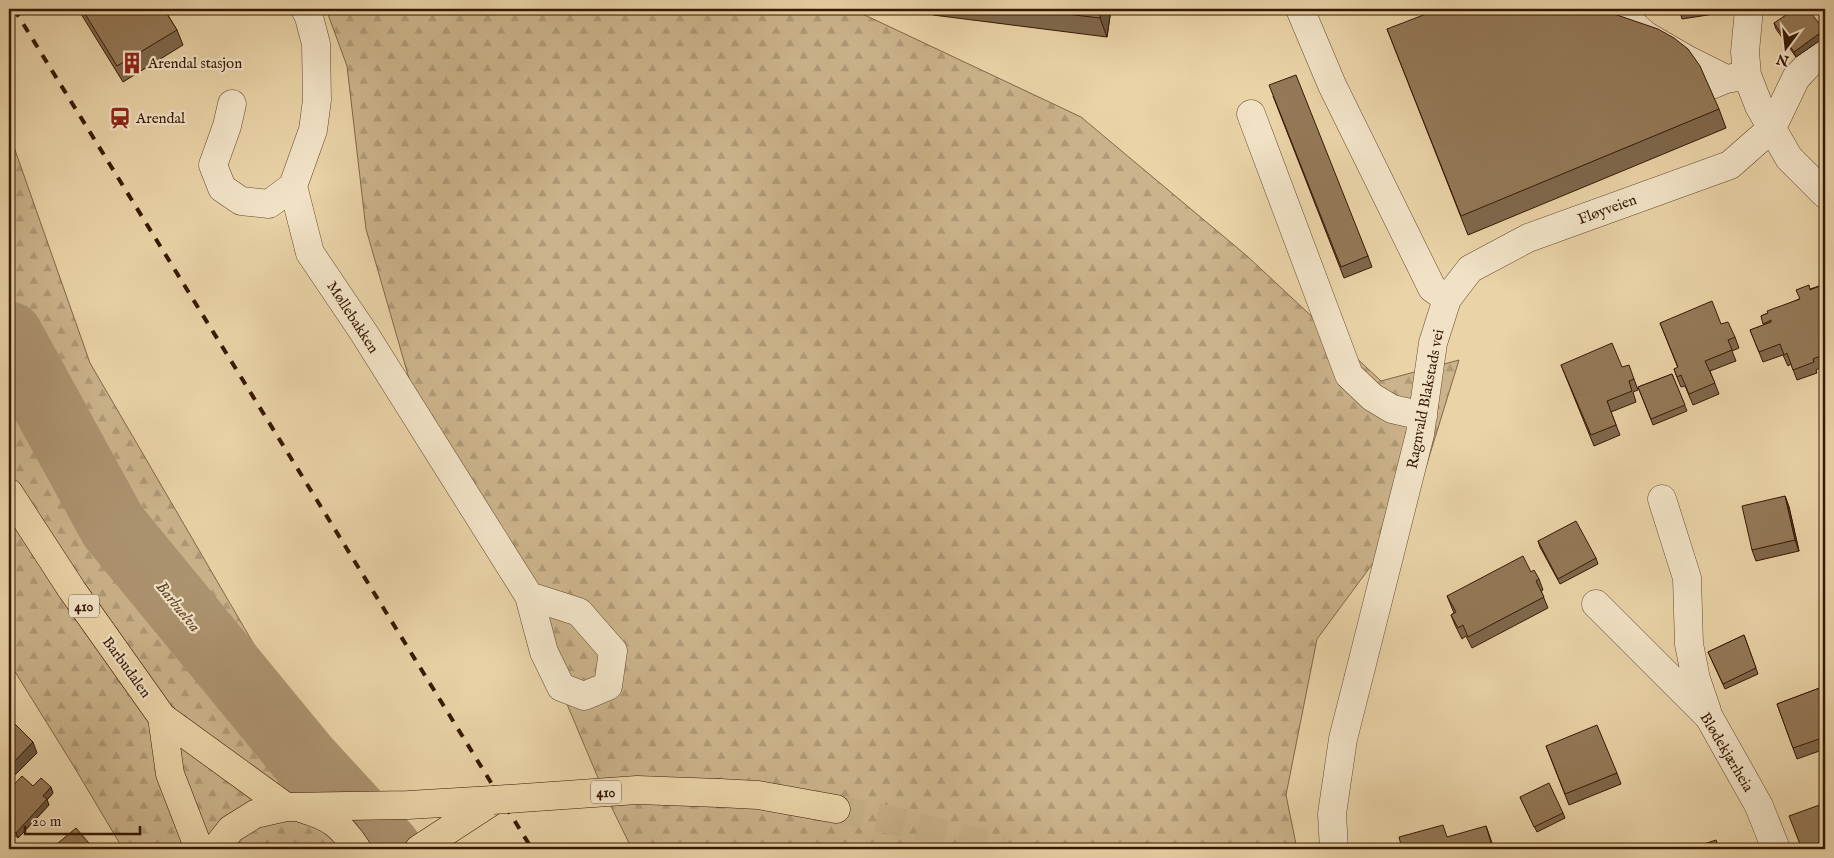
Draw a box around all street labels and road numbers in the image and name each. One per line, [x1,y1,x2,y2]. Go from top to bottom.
street label: Fløyveien [1575,190,1639,229]
street label: Møllebakken [322,278,383,357]
street label: Ragnvald Blakstads vei [1403,328,1448,470]
road number: 410 [69,594,99,618]
street label: Barbudalen [98,633,155,702]
street label: Blødekjærheia [1695,709,1758,796]
road number: 410 [591,780,621,804]

